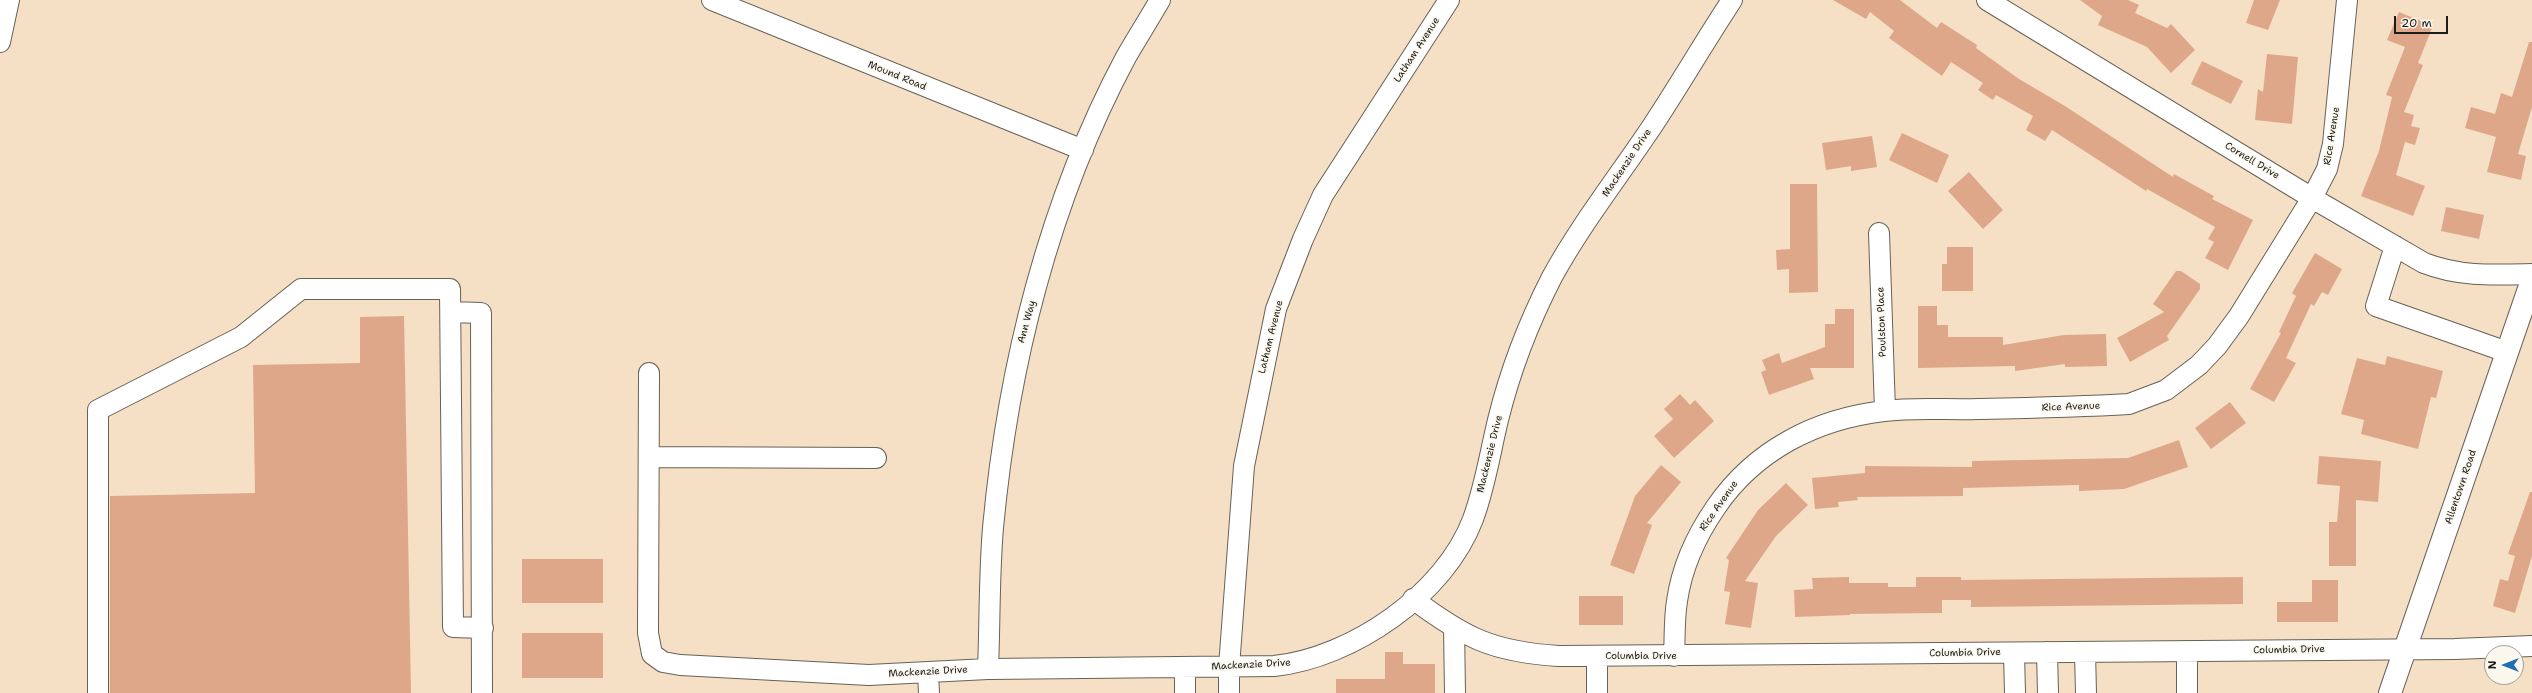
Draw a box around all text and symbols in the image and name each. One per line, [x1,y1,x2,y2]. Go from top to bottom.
scale bar [2396,8,2450,34]
street label: Latham Avenue [1391,15,1443,85]
text: 20 m [2401,15,2432,31]
street label: Mound Road [866,59,928,93]
street label: Rice Avenue [2321,106,2343,166]
street label: Mackenzie Drive [1600,127,1654,199]
street label: Cornell Drive [2222,140,2282,182]
street label: Poulston Place [1875,287,1889,357]
street label: Ann Way [1016,299,1038,345]
street label: Latham Avenue [1256,299,1286,375]
street label: Rice Avenue [2041,400,2101,414]
street label: Mackenzie Drive [1475,414,1505,494]
street label: Allentown Road [2443,448,2479,526]
street label: Rice Avenue [1697,479,1741,533]
street label: Columbia Drive [2253,643,2325,657]
north arrow [2484,645,2524,685]
street label: Columbia Drive [1929,646,2001,660]
street label: Columbia Drive [1605,650,1677,662]
street label: Mackenzie Drive [1211,657,1291,673]
text: N [2485,661,2500,669]
street label: Mackenzie Drive [888,664,968,680]

